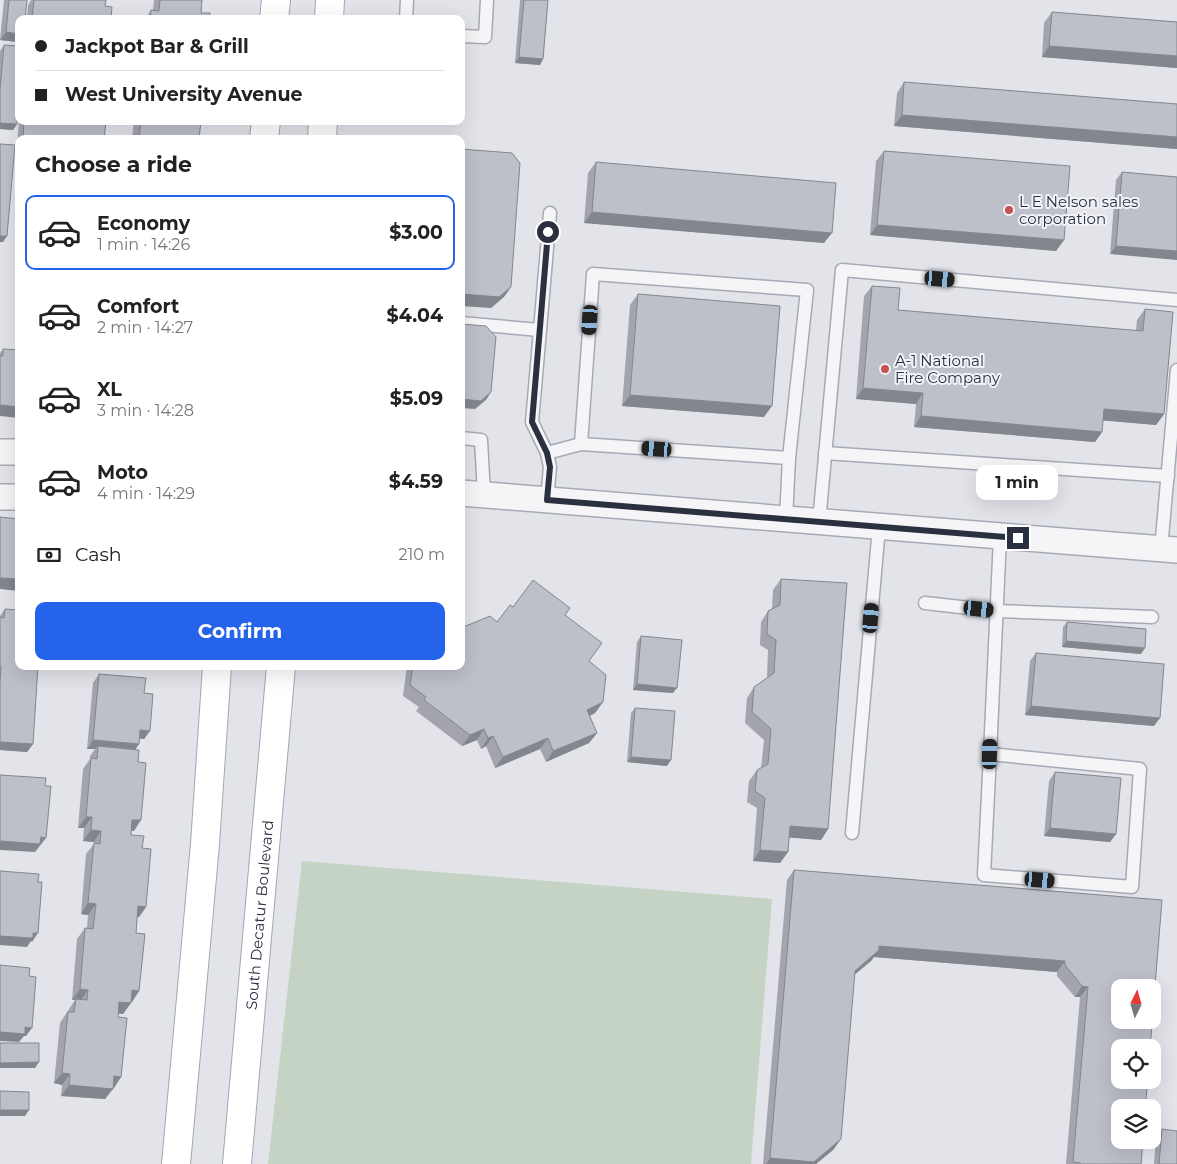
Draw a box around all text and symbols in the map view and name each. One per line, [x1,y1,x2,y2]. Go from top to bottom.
text: Jackpot Bar & Grill [65,35,249,58]
text: West University Avenue [65,83,302,106]
text: Choose a ride [35,151,192,178]
place label: L E Nelson sales corporation [1019,192,1138,228]
marker: L E Nelson sales corporation [1003,204,1015,216]
icon: car [37,210,82,255]
text: Economy [97,212,190,235]
text: $3.00 [389,221,443,244]
route start [537,221,559,243]
text: 1 min · 14:26 [97,235,190,254]
car [924,270,955,288]
icon: car [37,293,82,338]
text: Comfort [97,295,179,318]
text: $4.04 [386,304,443,327]
car [581,305,598,335]
text: 2 min · 14:27 [97,318,193,337]
place label: A-1 National Fire Company [895,351,1001,387]
marker: A-1 National Fire Company [879,363,891,375]
icon: car [37,376,82,421]
text: XL [97,378,122,401]
text: $5.09 [390,387,443,410]
text: 3 min · 14:28 [97,401,194,420]
car [641,440,672,458]
icon: car [37,459,82,504]
text: Moto [97,461,148,484]
callout: 1 min [977,466,1059,500]
text: $4.59 [389,470,443,493]
text: 1 min [995,473,1039,492]
text: 4 min · 14:29 [97,484,195,503]
route end [1007,527,1029,549]
icon: cash [35,541,63,569]
text: Cash [75,543,122,566]
text: 210 m [398,545,445,564]
car [963,600,994,618]
button: Confirm [35,602,445,660]
car [862,602,879,634]
car [981,739,998,769]
street label: South Decatur Boulevard [241,819,277,1011]
car [1024,871,1055,889]
north arrow [1111,979,1161,1029]
map controls [1111,979,1161,1149]
button: locate [1111,1039,1161,1089]
button: layers [1111,1099,1161,1149]

